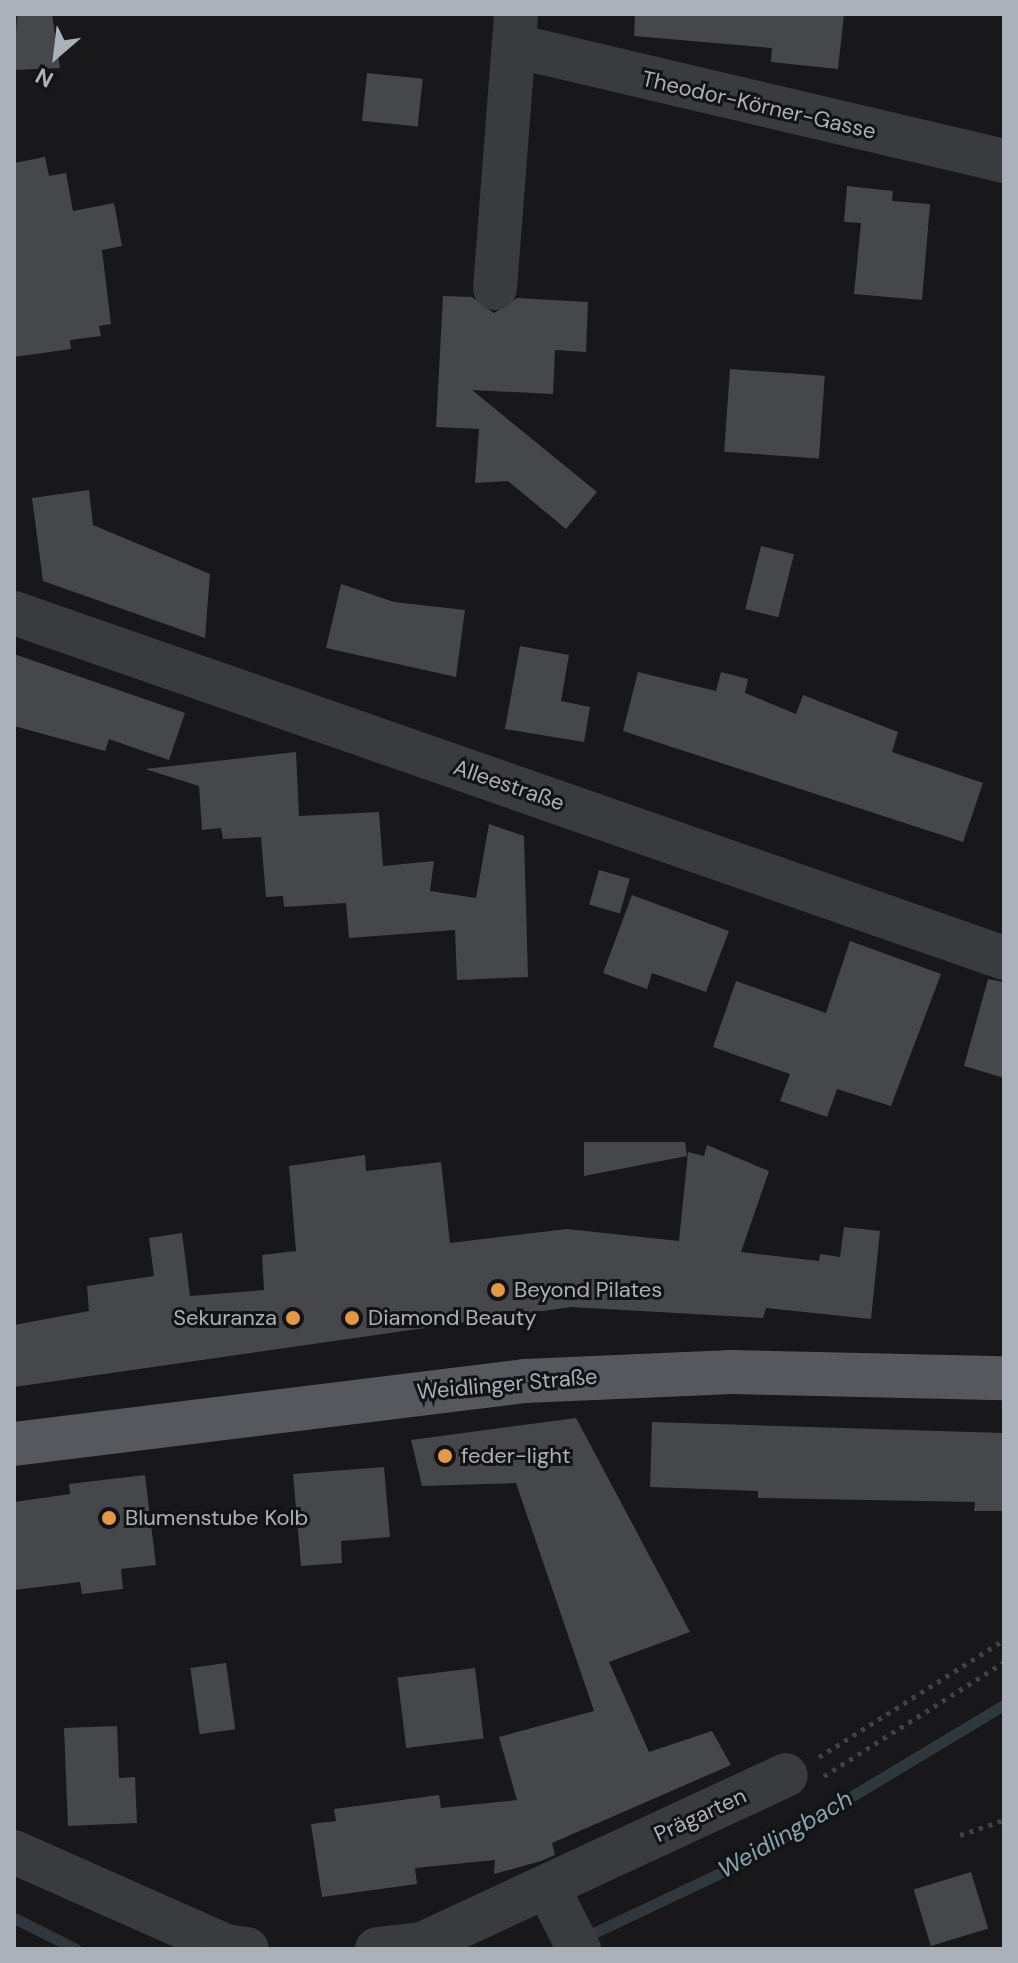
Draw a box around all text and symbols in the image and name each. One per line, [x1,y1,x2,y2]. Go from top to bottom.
north arrow [16,16,96,96]
text: N [31,61,58,94]
street label: Theodor-Körner-Gasse [640,65,878,145]
street label: Alleestraße [450,754,568,816]
place label: Beyond Pilates [514,1277,662,1303]
marker: Beyond Pilates [489,1281,507,1299]
place label: Sekuranza [173,1305,277,1331]
place label: Diamond Beauty [368,1305,536,1331]
marker: Sekuranza [284,1309,302,1327]
marker: Diamond Beauty [343,1309,361,1327]
street label: Weidlinger Straße [416,1363,598,1405]
place label: feder-light [461,1443,571,1469]
marker: feder-light [436,1447,454,1465]
place label: Blumenstube Kolb [125,1505,308,1531]
marker: Blumenstube Kolb [100,1509,118,1527]
street label: Prägarten [650,1782,750,1848]
water label: Weidlingbach [713,1784,857,1884]

